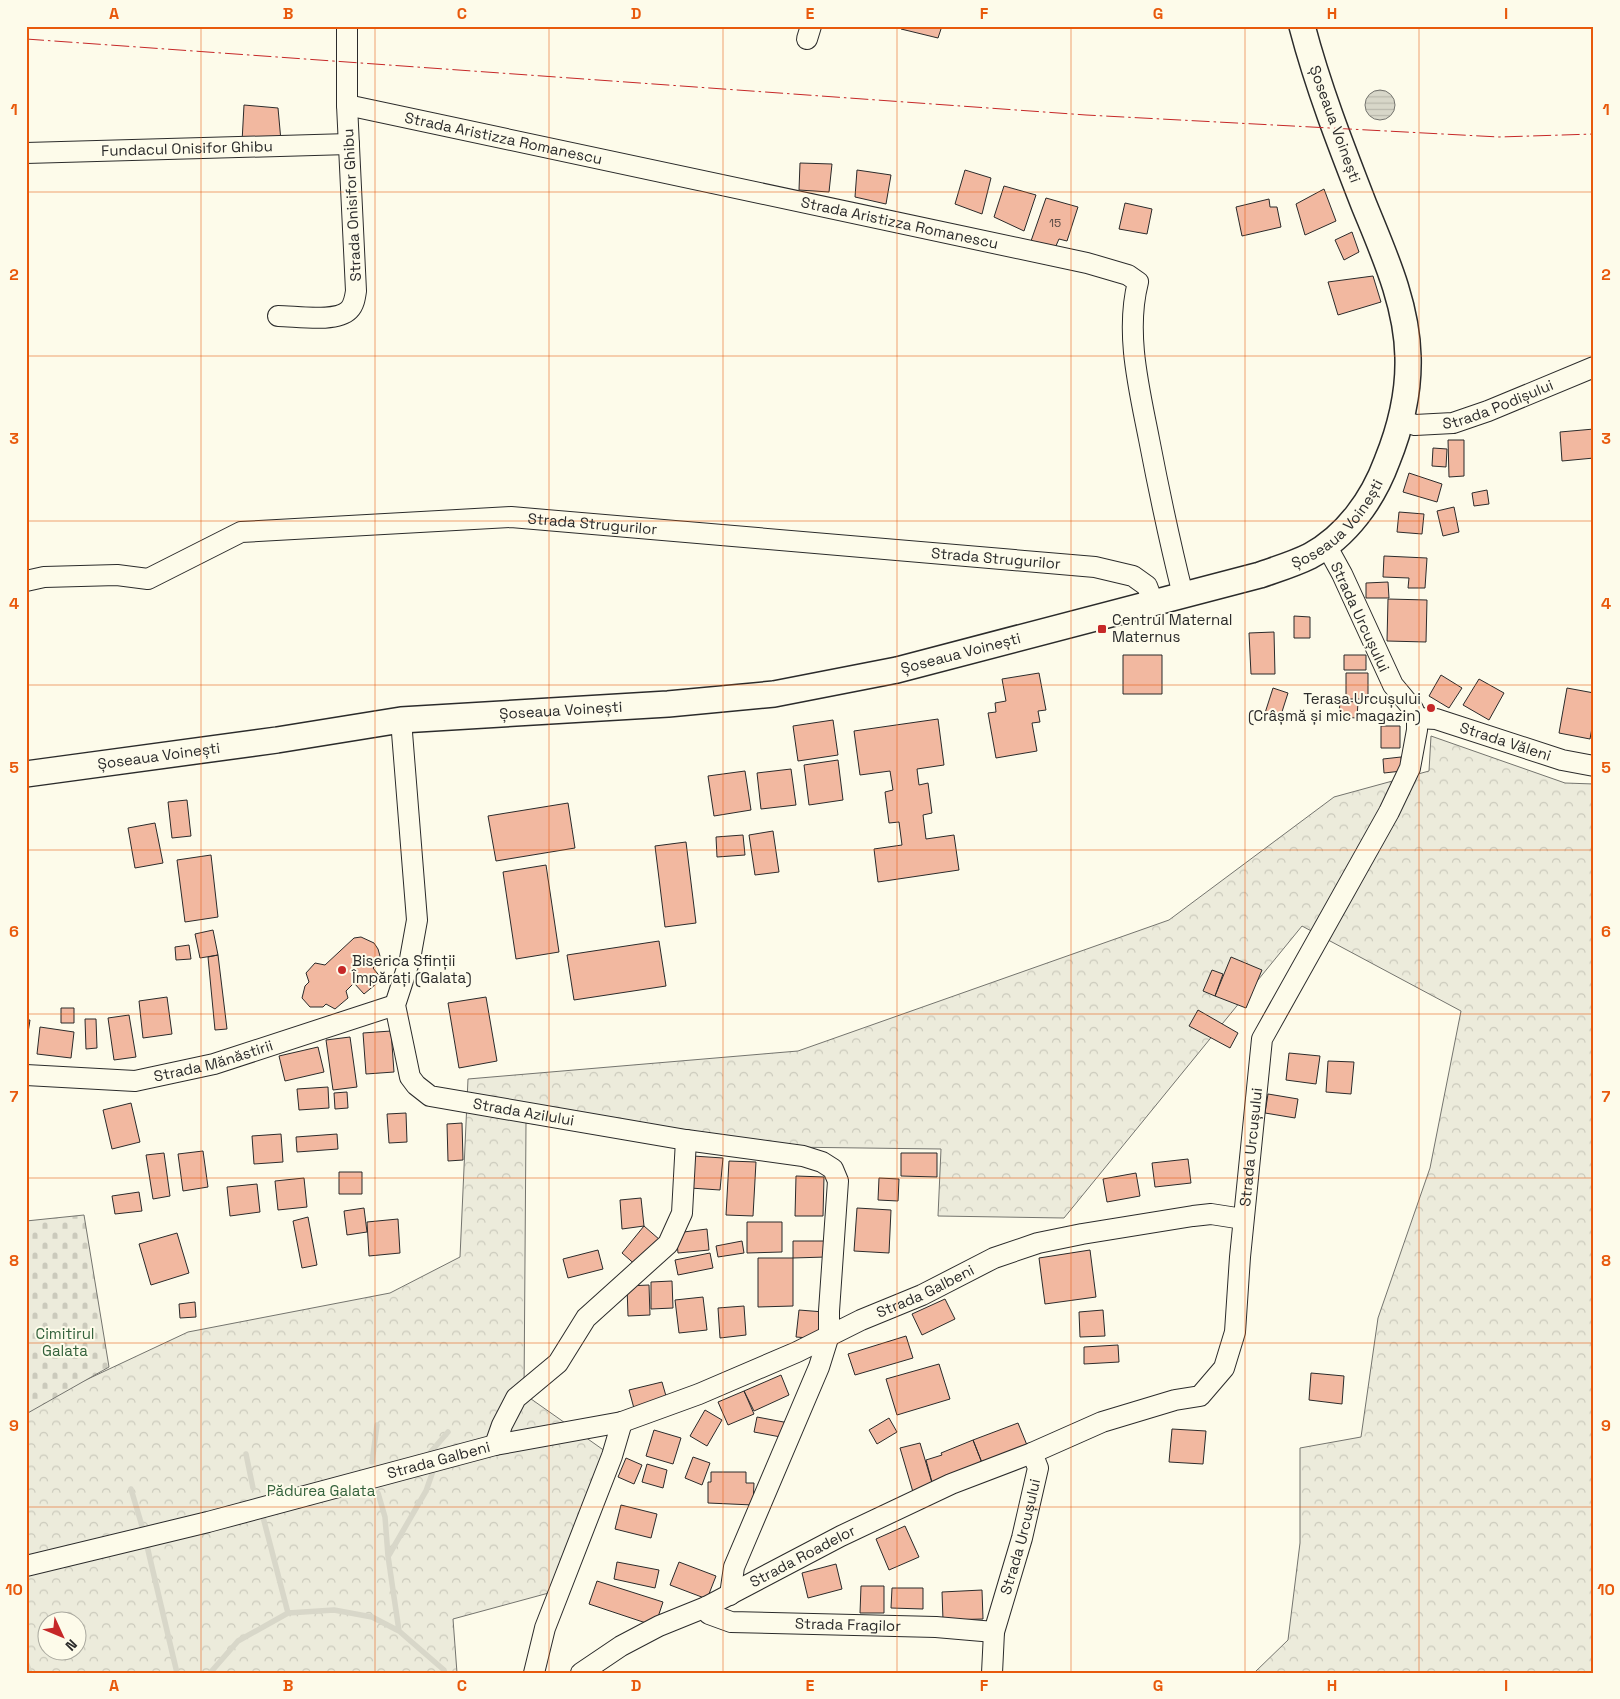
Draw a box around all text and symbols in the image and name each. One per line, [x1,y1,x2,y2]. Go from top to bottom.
text: A [109,3,119,24]
text: B [283,3,293,24]
text: C [457,3,467,24]
text: D [631,3,641,24]
text: E [806,3,815,24]
text: F [980,3,989,24]
text: G [1153,3,1163,24]
text: H [1327,3,1337,24]
text: I [1504,3,1508,24]
street label: Șoseaua Voinești [1305,63,1365,185]
text: 1 [10,99,18,120]
text: 1 [1602,99,1610,120]
street label: Strada Aristizza Romanescu [403,108,604,168]
street label: Strada Onisifor Ghibu [338,128,365,282]
street label: Fundacul Onisifor Ghibu [101,136,273,160]
street label: Strada Aristizza Romanescu [799,192,1000,253]
house number: 15 [1049,215,1061,231]
text: 2 [9,264,19,285]
text: 2 [1601,264,1611,285]
street label: Strada Podișului [1442,375,1556,433]
text: 3 [9,428,19,449]
text: 3 [1601,428,1611,449]
street label: Șoseaua Voinești [1288,476,1387,572]
street label: Strada Strugurilor [527,508,658,539]
street label: Strada Strugurilor [930,543,1062,573]
street label: Strada Urcușului [1327,559,1394,675]
text: 4 [9,593,19,614]
text: 4 [1601,593,1611,614]
place label: Centrul Maternal Maternus [1112,610,1233,646]
marker: Centrul Maternal Maternus [1096,623,1108,635]
street label: Șoseaua Voinești [899,628,1023,678]
place label: Terasa Urcușului (Crâșmă și mic magazin) [1248,689,1421,726]
street label: Șoseaua Voinești [499,697,623,723]
marker: Terasa Urcușului (Crâșmă și mic magazin) [1425,702,1437,714]
street label: Strada Văleni [1458,717,1554,765]
street label: Șoseaua Voinești [96,738,221,773]
text: 5 [9,757,19,778]
text: 5 [1601,757,1611,778]
text: 6 [9,921,19,942]
text: 6 [1601,921,1611,942]
place label: Biserica Sfinții Împărați (Galata) [351,951,472,988]
marker: Biserica Sfinții Împărați (Galata) [336,964,348,976]
street label: Strada Mănăstirii [152,1035,275,1086]
text: 7 [10,1086,19,1107]
text: 7 [1602,1086,1611,1107]
street label: Strada Urcușului [1235,1087,1266,1207]
street label: Strada Azilului [472,1094,576,1130]
text: 8 [9,1250,19,1271]
text: 8 [1601,1250,1611,1271]
street label: Strada Galbeni [873,1260,977,1322]
park label: Cimitirul Galata [36,1324,94,1360]
text: 9 [9,1415,19,1436]
text: 9 [1601,1415,1611,1436]
street label: Strada Galbeni [385,1437,492,1483]
street label: Strada Urcușului [996,1477,1044,1597]
park label: Pădurea Galata [267,1481,376,1500]
street label: Strada Roadelor [746,1520,859,1591]
text: 10 [5,1579,23,1600]
text: 10 [1597,1579,1615,1600]
north arrow [38,1612,88,1662]
street label: Strada Fragilor [795,1614,902,1635]
text: N [62,1635,81,1655]
text: A [109,1675,119,1696]
text: B [283,1675,293,1696]
text: C [457,1675,467,1696]
text: D [631,1675,641,1696]
text: E [806,1675,815,1696]
text: F [980,1675,989,1696]
text: G [1153,1675,1163,1696]
text: H [1327,1675,1337,1696]
text: I [1504,1675,1508,1696]

